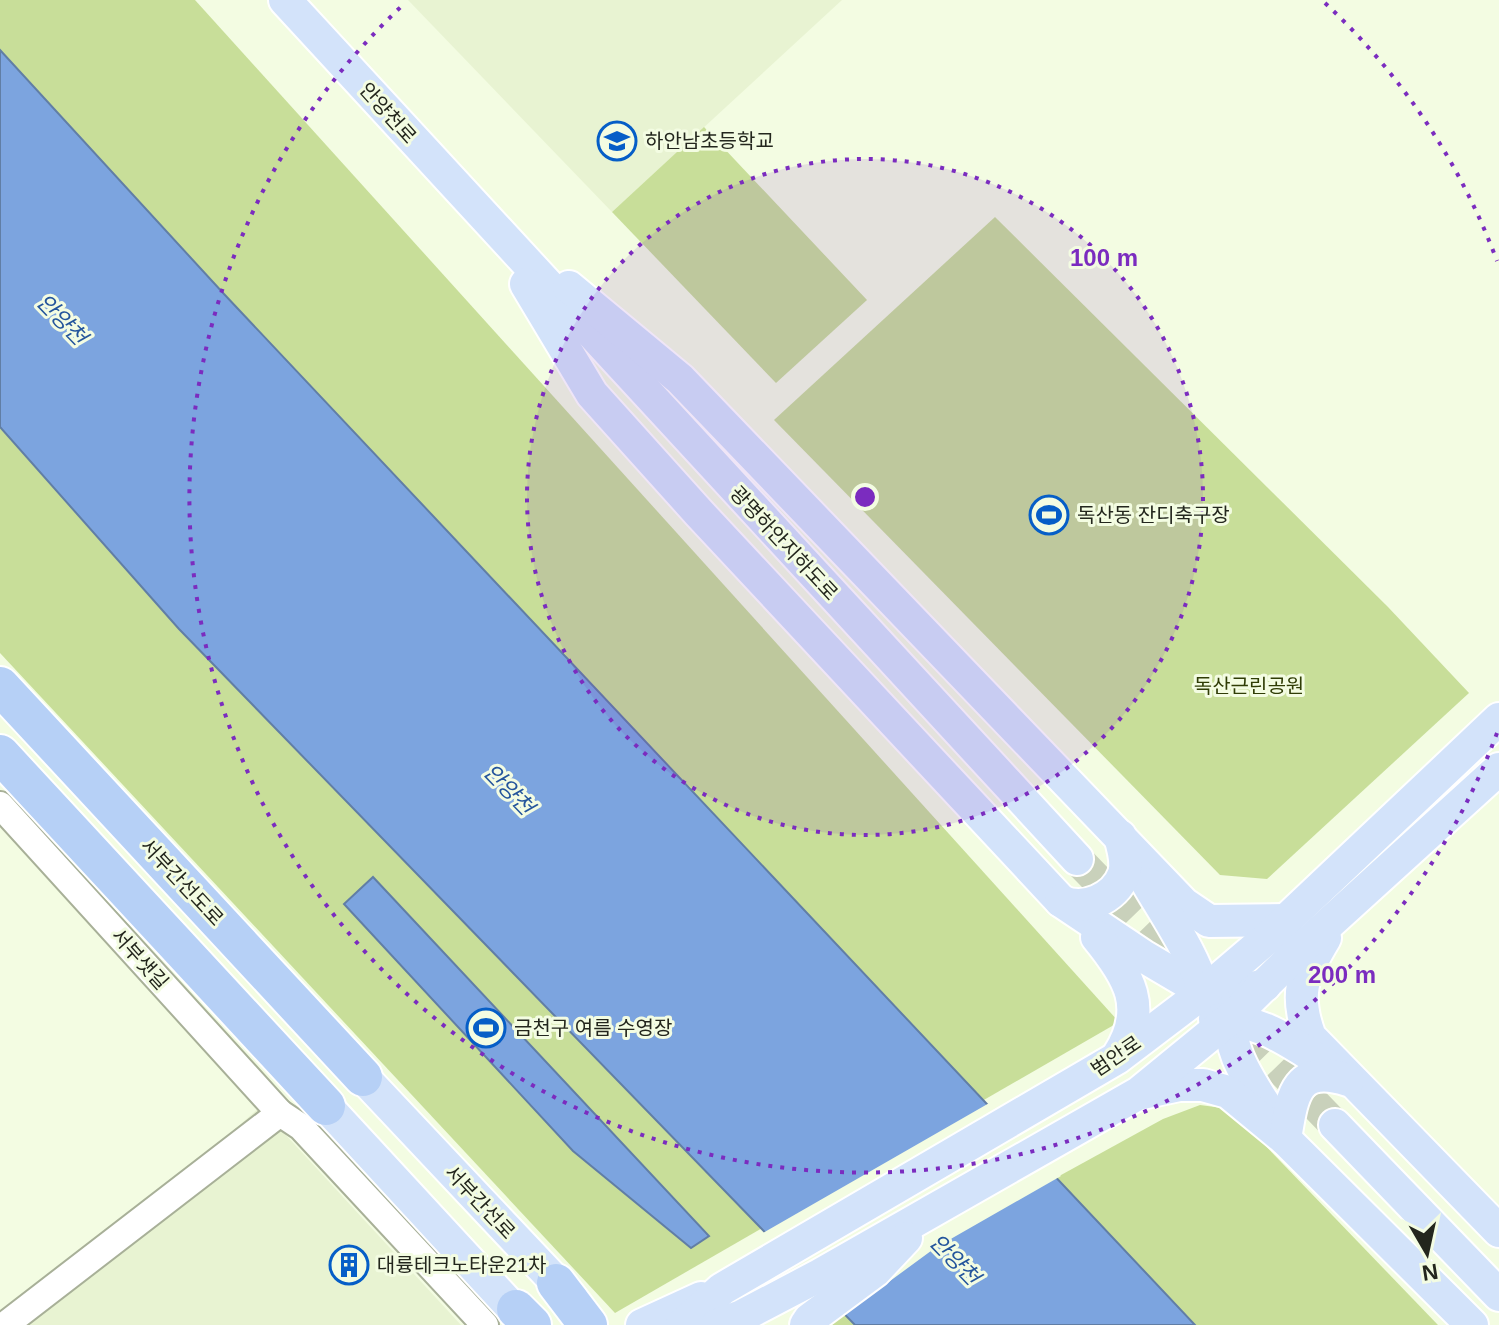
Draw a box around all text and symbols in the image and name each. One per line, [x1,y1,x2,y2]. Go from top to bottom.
street label: 안양천로 [355,78,421,148]
school or university icon: 하안남초등학교 [596,120,638,162]
place label: 하안남초등학교 [645,130,774,152]
text: 100 m [1070,244,1138,271]
water label: 안양천 [32,289,94,352]
street label: 광명하안지하도로 [726,482,842,604]
centre of rings [851,483,879,511]
sports icon: 독산동 잔디축구장 [1028,494,1070,536]
place label: 독산동 잔디축구장 [1077,504,1230,526]
park label: 독산근린공원 [1194,675,1304,697]
water label: 안양천 [479,759,541,822]
street label: 서부간선도로 [136,834,228,930]
street label: 서부샛길 [107,924,173,994]
text: 200 m [1308,961,1376,988]
sports icon: 금천구 여름 수영장 [465,1007,507,1049]
place label: 금천구 여름 수영장 [514,1017,672,1039]
street label: 범안로 [1087,1031,1145,1081]
street label: 서부간선로 [441,1161,519,1243]
north arrow [1387,1213,1467,1293]
water label: 안양천 [925,1229,987,1292]
building icon: 대륭테크노타운21차 [328,1244,370,1286]
place label: 대륭테크노타운21차 [377,1254,546,1276]
text: N [1420,1259,1440,1286]

